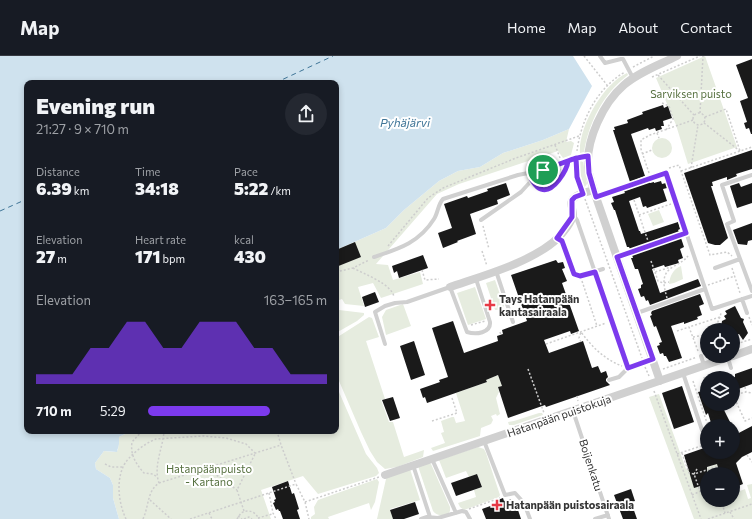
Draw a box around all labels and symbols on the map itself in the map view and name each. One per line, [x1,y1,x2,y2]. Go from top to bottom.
park label: Sarviksen puisto [650,87,732,100]
water label: Pyhäjärvi [380,115,431,129]
pin [526,153,560,187]
place label: Tays Hatanpään kantasairaala [499,292,579,318]
marker: Tays Hatanpään kantasairaala [484,299,496,311]
street label: Hatanpään puistokuja [505,392,612,439]
street label: Boijenkatu [577,437,606,492]
park label: Hatanpäänpuisto - Kartano [166,462,253,488]
place label: Hatanpään puistosairaala [506,498,634,511]
marker: Hatanpään puistosairaala [491,499,503,511]

